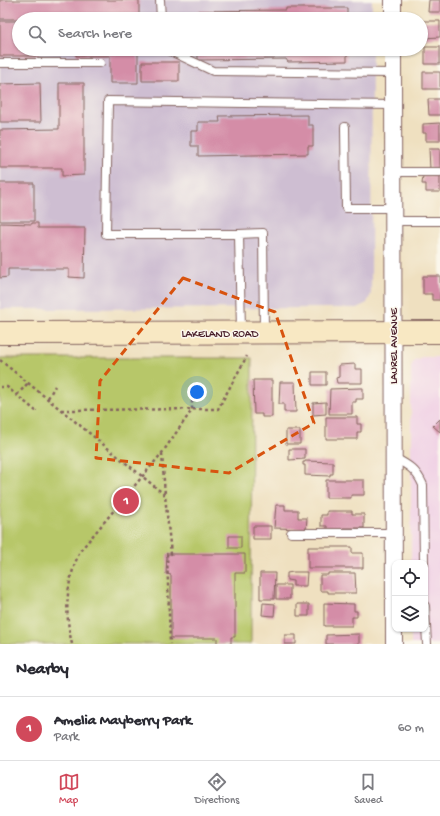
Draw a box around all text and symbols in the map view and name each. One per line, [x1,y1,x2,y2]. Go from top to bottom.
search box [12,12,428,56]
icon: search [26,23,48,45]
text: Search here [58,25,132,43]
street label: LAUREL AVENUE [389,307,401,384]
street label: LAKELAND ROAD [182,329,259,341]
your location [187,382,207,402]
pin: 1 [113,486,139,516]
map controls [392,560,428,632]
button: locate [392,560,428,596]
button: layers [392,596,428,632]
text: Nearby [16,660,69,680]
text: Amelia Mayberry Park [54,712,192,730]
text: 1 [26,721,32,736]
text: 60 m [398,721,424,736]
text: Park [54,730,79,745]
tab: Map [58,771,80,807]
tab: Directions [195,771,239,807]
tab: Saved [354,771,382,807]

